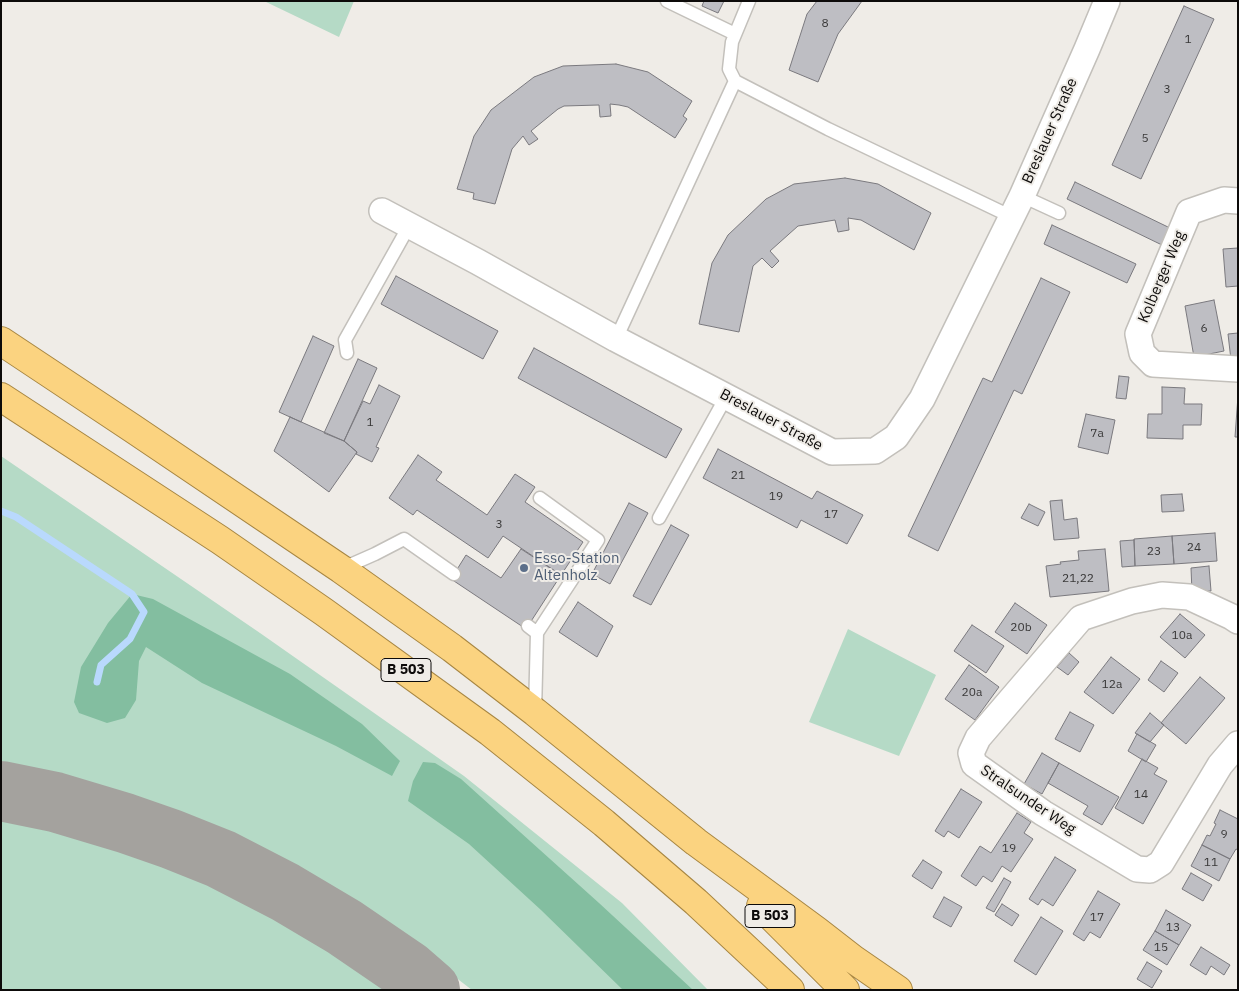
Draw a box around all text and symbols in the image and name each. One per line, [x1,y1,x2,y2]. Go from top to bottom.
house number: 8 [821,17,829,31]
house number: 1 [1184,33,1192,47]
street label: Breslauer Straße [1019,75,1081,187]
house number: 3 [1163,83,1171,97]
house number: 5 [1141,132,1149,146]
street label: Kolberger Weg [1135,228,1189,326]
house number: 6 [1200,322,1208,336]
street label: Breslauer Straße [716,385,826,455]
house number: 1 [366,416,374,430]
house number: 7a [1090,427,1104,441]
house number: 21 [731,469,745,483]
house number: 19 [769,490,783,504]
house number: 17 [824,508,838,522]
house number: 3 [495,518,503,532]
house number: 24 [1187,541,1201,555]
house number: 23 [1147,545,1161,559]
place label: Esso-Station Altenholz [534,550,619,585]
marker: Esso-Station Altenholz [518,562,530,574]
house number: 21,22 [1062,572,1094,586]
house number: 20b [1010,621,1032,635]
house number: 10a [1172,629,1192,643]
road number: B 503 [381,658,431,682]
house number: 12a [1102,678,1122,692]
house number: 20a [962,686,982,700]
street label: Stralsunder Weg [977,761,1079,839]
house number: 14 [1134,788,1148,802]
house number: 9 [1220,828,1228,842]
house number: 19 [1002,842,1016,856]
house number: 11 [1204,856,1218,870]
road number: B 503 [745,904,795,928]
house number: 17 [1090,911,1104,925]
house number: 13 [1166,921,1180,935]
house number: 15 [1154,941,1168,955]

